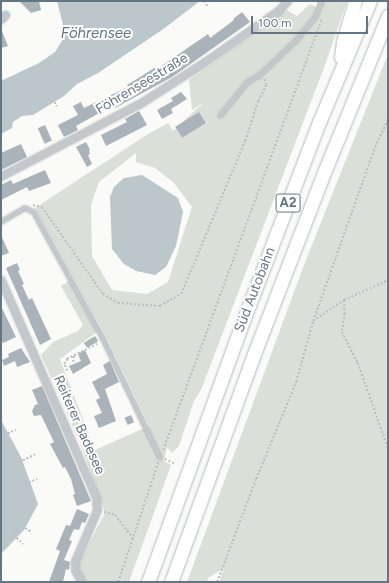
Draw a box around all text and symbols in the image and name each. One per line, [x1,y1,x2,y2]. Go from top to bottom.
scale bar [253,8,370,34]
text: 100 m [258,16,292,30]
water label: Föhrensee [61,25,131,43]
street label: Föhrenseestraße [93,50,191,118]
road number: A2 [275,192,301,214]
street label: Süd Autobahn [231,245,279,335]
street label: Reiterer Badesee [50,373,108,477]

